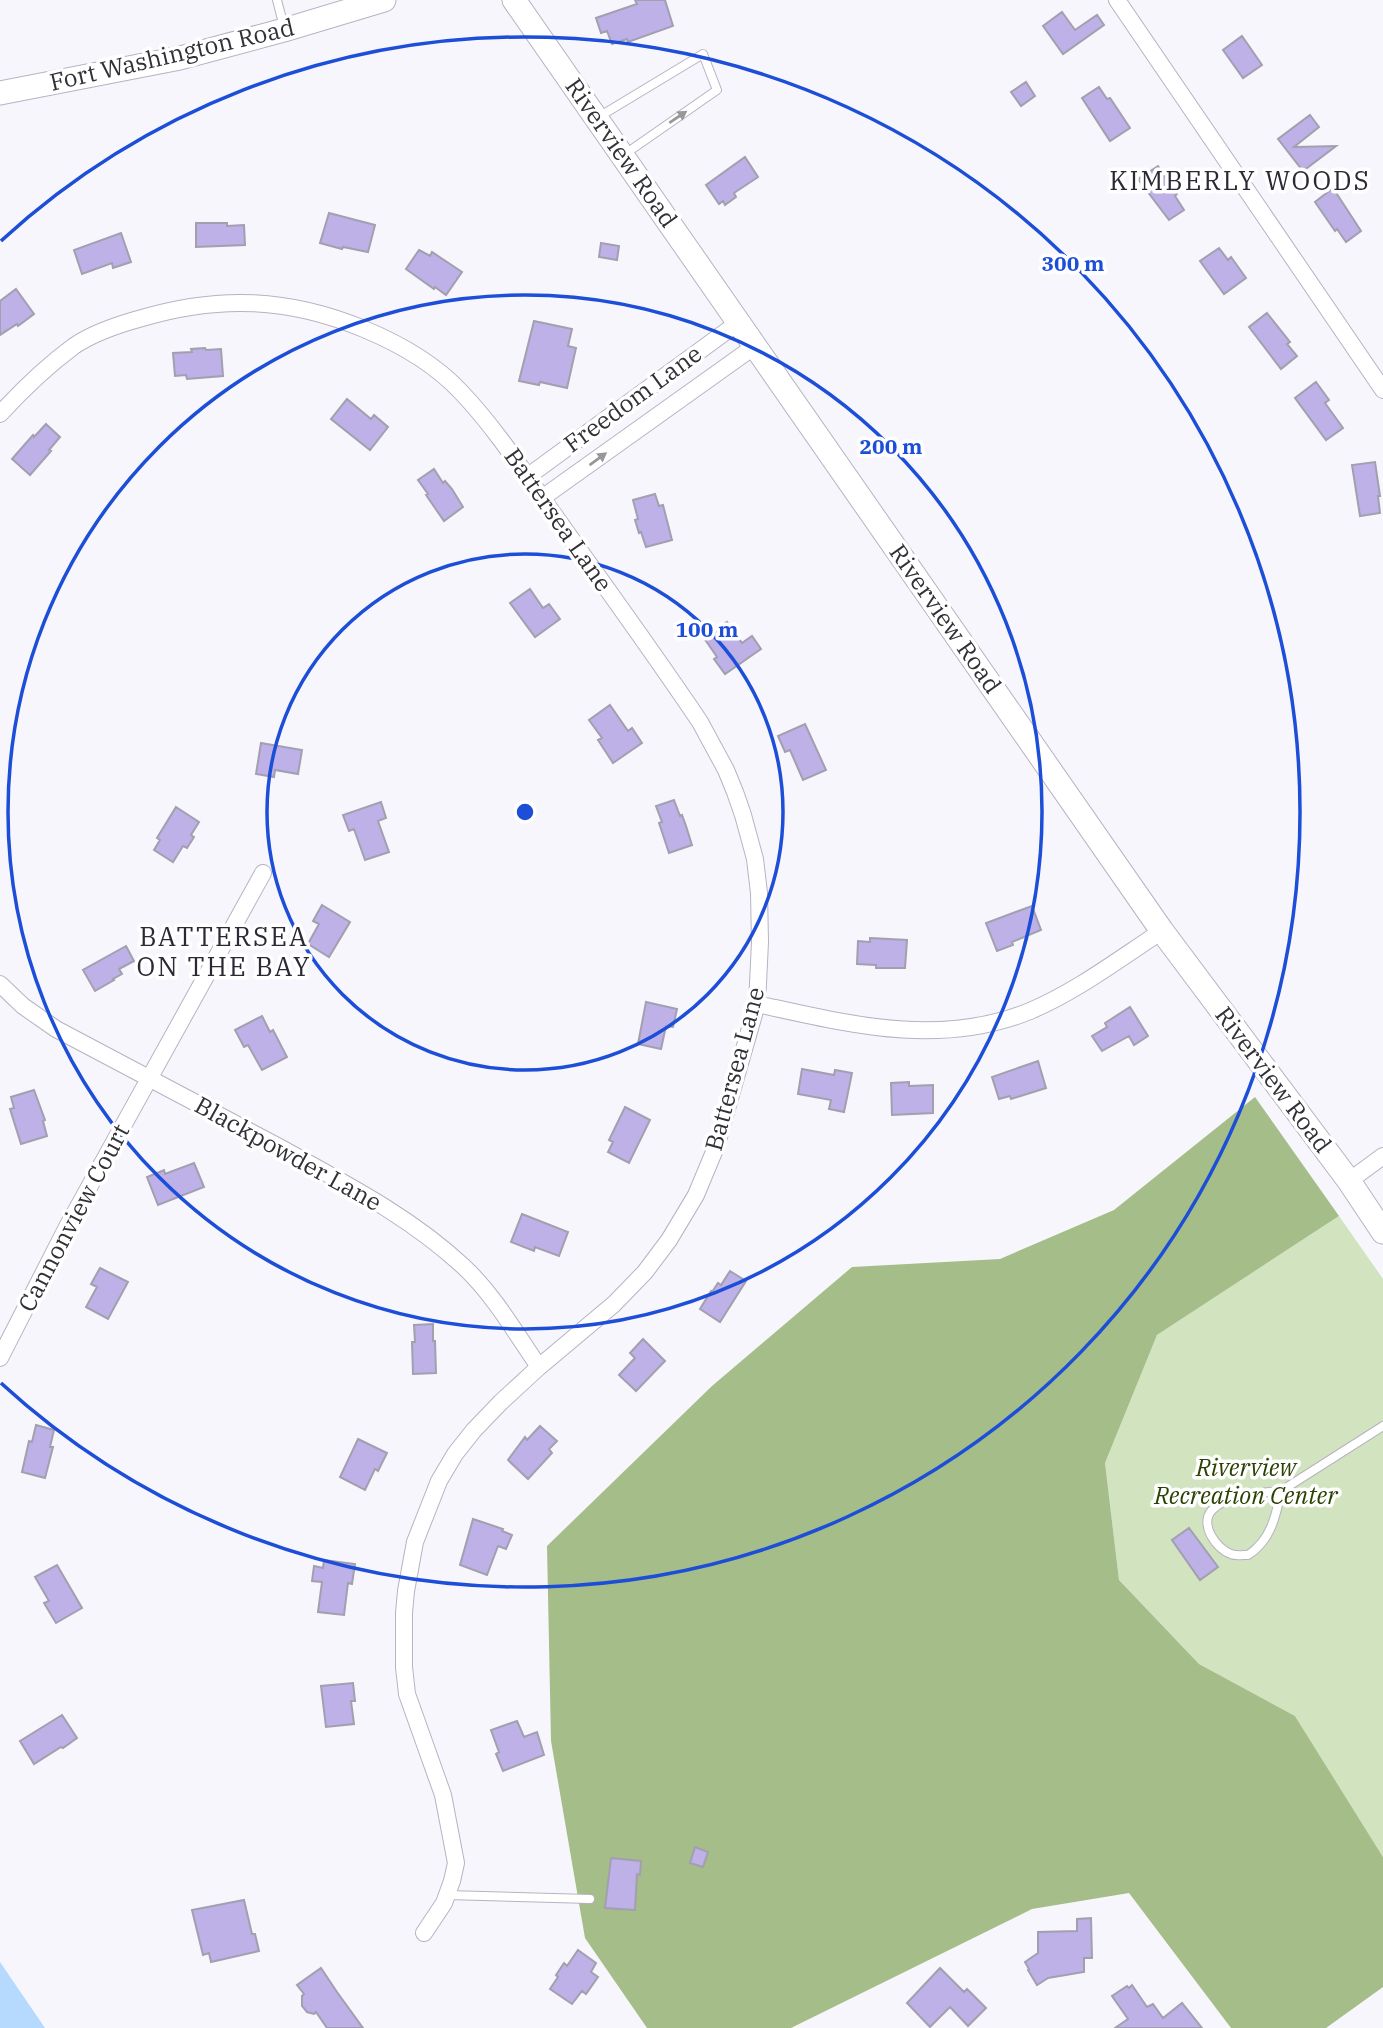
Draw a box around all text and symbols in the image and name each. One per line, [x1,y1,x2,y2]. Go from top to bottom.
street label: Fort Washington Road [46,10,297,98]
street label: Riverview Road [558,71,685,233]
one-way arrow [669,110,687,124]
district label: KIMBERLY WOODS [1109,163,1371,197]
text: 300 m [1041,249,1105,277]
street label: Freedom Lane [557,337,708,459]
text: 200 m [859,432,923,460]
street label: Battersea Lane [497,441,620,597]
one-way arrow [589,452,607,466]
street label: Riverview Road [882,537,1009,699]
text: 100 m [675,615,739,643]
centre of rings [513,800,537,824]
district label: BATTERSEA ON THE BAY [137,919,311,983]
street label: Battersea Lane [697,983,771,1154]
street label: Riverview Road [1208,1000,1339,1159]
street label: Blackpowder Lane [189,1089,388,1218]
street label: Cannonview Court [10,1118,136,1317]
park label: Riverview Recreation Center [1153,1451,1339,1511]

